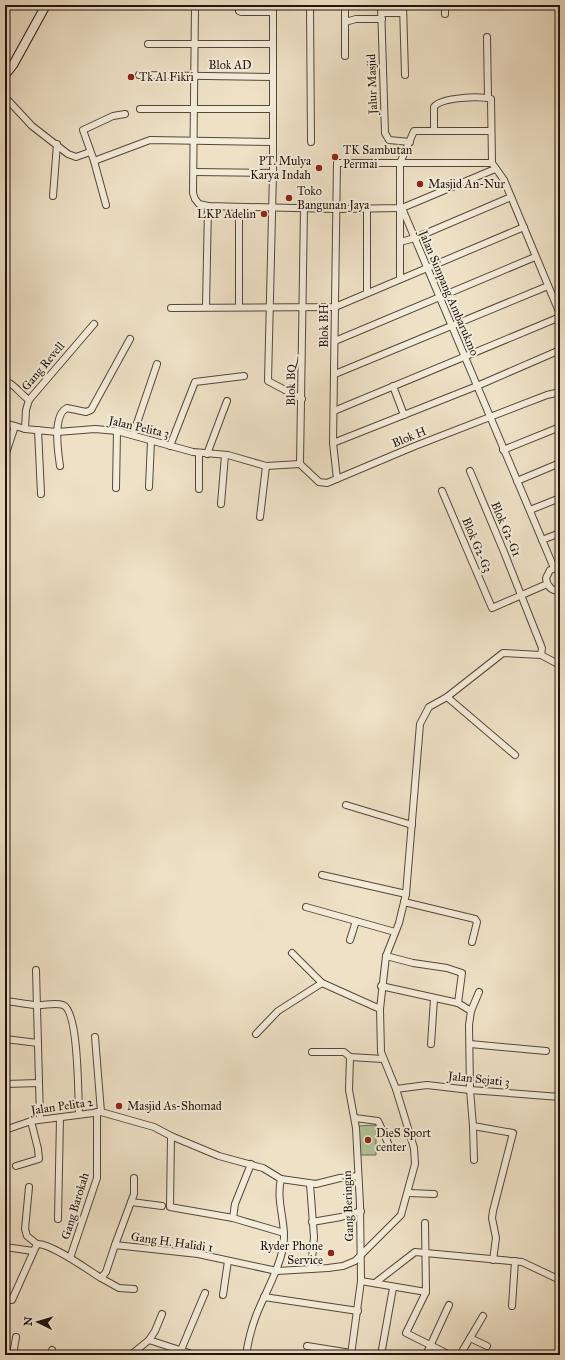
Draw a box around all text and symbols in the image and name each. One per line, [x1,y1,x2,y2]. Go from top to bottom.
street label: Jalur Masjid [364,54,381,116]
street label: Blok AD [209,58,251,72]
place label: Tk Al Fikri [139,70,195,84]
marker: Tk Al Fikri [126,72,136,82]
place label: TK Sambutan Permai [343,143,413,171]
marker: TK Sambutan Permai [330,152,340,162]
place label: PT. Mulya Karya Indah [250,154,312,182]
marker: PT. Mulya Karya Indah [314,163,324,173]
place label: Masjid An-Nur [428,177,505,191]
marker: Masjid An-Nur [415,179,425,189]
place label: Toko Bangunan Jaya [297,184,370,213]
marker: Toko Bangunan Jaya [284,193,294,203]
place label: LKP Adelin [197,207,257,221]
marker: LKP Adelin [259,209,269,219]
street label: Jalan Simpang Ambarukmo [415,226,482,358]
street label: Blok BH [317,304,331,348]
street label: Gang Revell [19,338,69,394]
street label: Blok BQ [284,355,299,406]
street label: Jalan Pelita 3 [105,413,171,442]
street label: Blok H [390,424,428,450]
street label: Blok G2-G1 [488,499,524,559]
street label: Blok G2-G3 [459,515,495,575]
street label: Jalan Sejati 3 [445,1069,511,1090]
street label: Jalan Pelita 2 [28,1095,94,1119]
place label: Masjid As-Shomad [127,1099,222,1113]
marker: Masjid As-Shomad [114,1101,124,1111]
place label: DieS Sport center [376,1126,432,1154]
marker: DieS Sport center [363,1135,373,1145]
street label: Gang Barokah [58,1170,93,1241]
street label: Gang Beringin [340,1170,357,1242]
street label: Gang H. Halidi 1 [130,1229,214,1256]
place label: Ryder Phone Service [260,1239,323,1267]
marker: Ryder Phone Service [326,1248,336,1258]
north arrow [18,1302,58,1342]
text: N [22,1315,35,1326]

